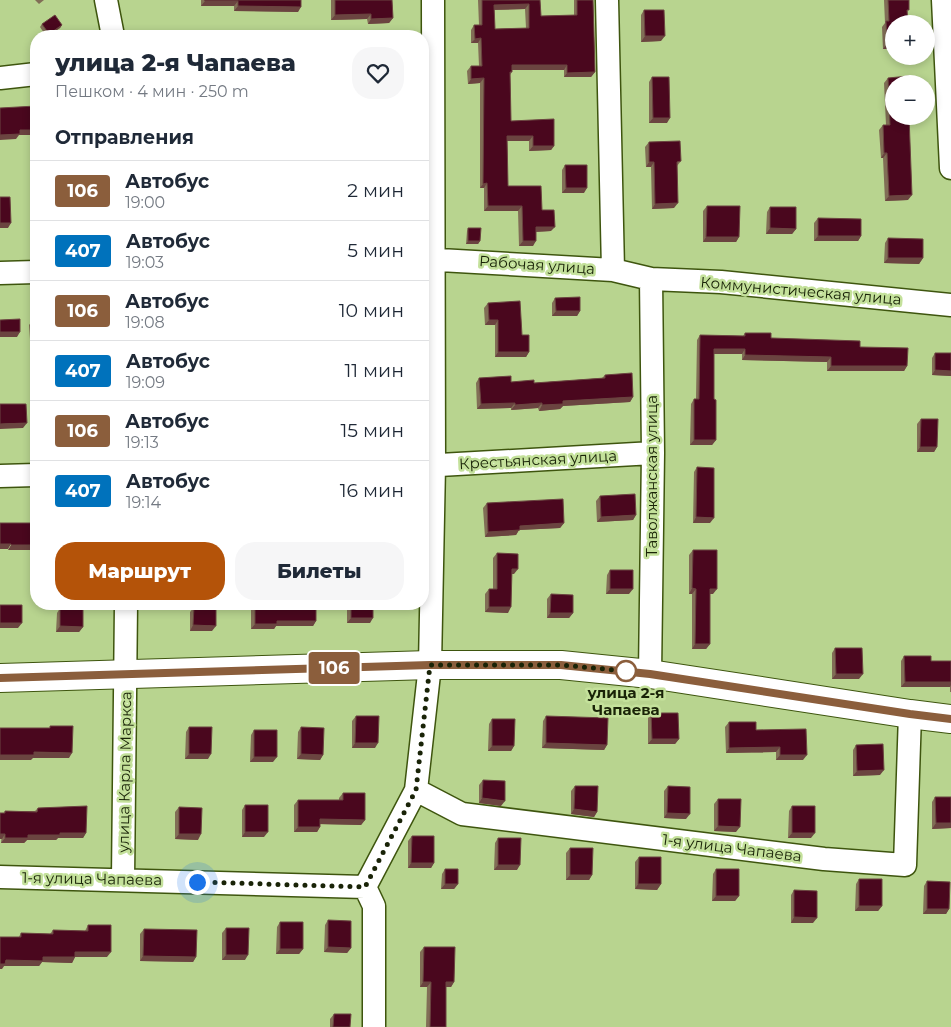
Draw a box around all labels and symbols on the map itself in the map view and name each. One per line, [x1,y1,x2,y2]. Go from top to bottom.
street label: Рабочая улица [478,251,596,278]
street label: Коммунистическая улица [700,272,902,309]
street label: Таволжанская улица [642,395,661,557]
street label: Крестьянская улица [459,446,617,473]
line badge: 106 [305,652,363,684]
marker: улица 2-я Чапаева [615,660,637,682]
place label: улица 2-я Чапаева [587,683,664,719]
street label: улица Карла Маркса [114,691,135,854]
street label: 1-я улица Чапаева [661,830,803,865]
street label: 1-я улица Чапаева [22,868,162,889]
your location [185,870,210,895]

